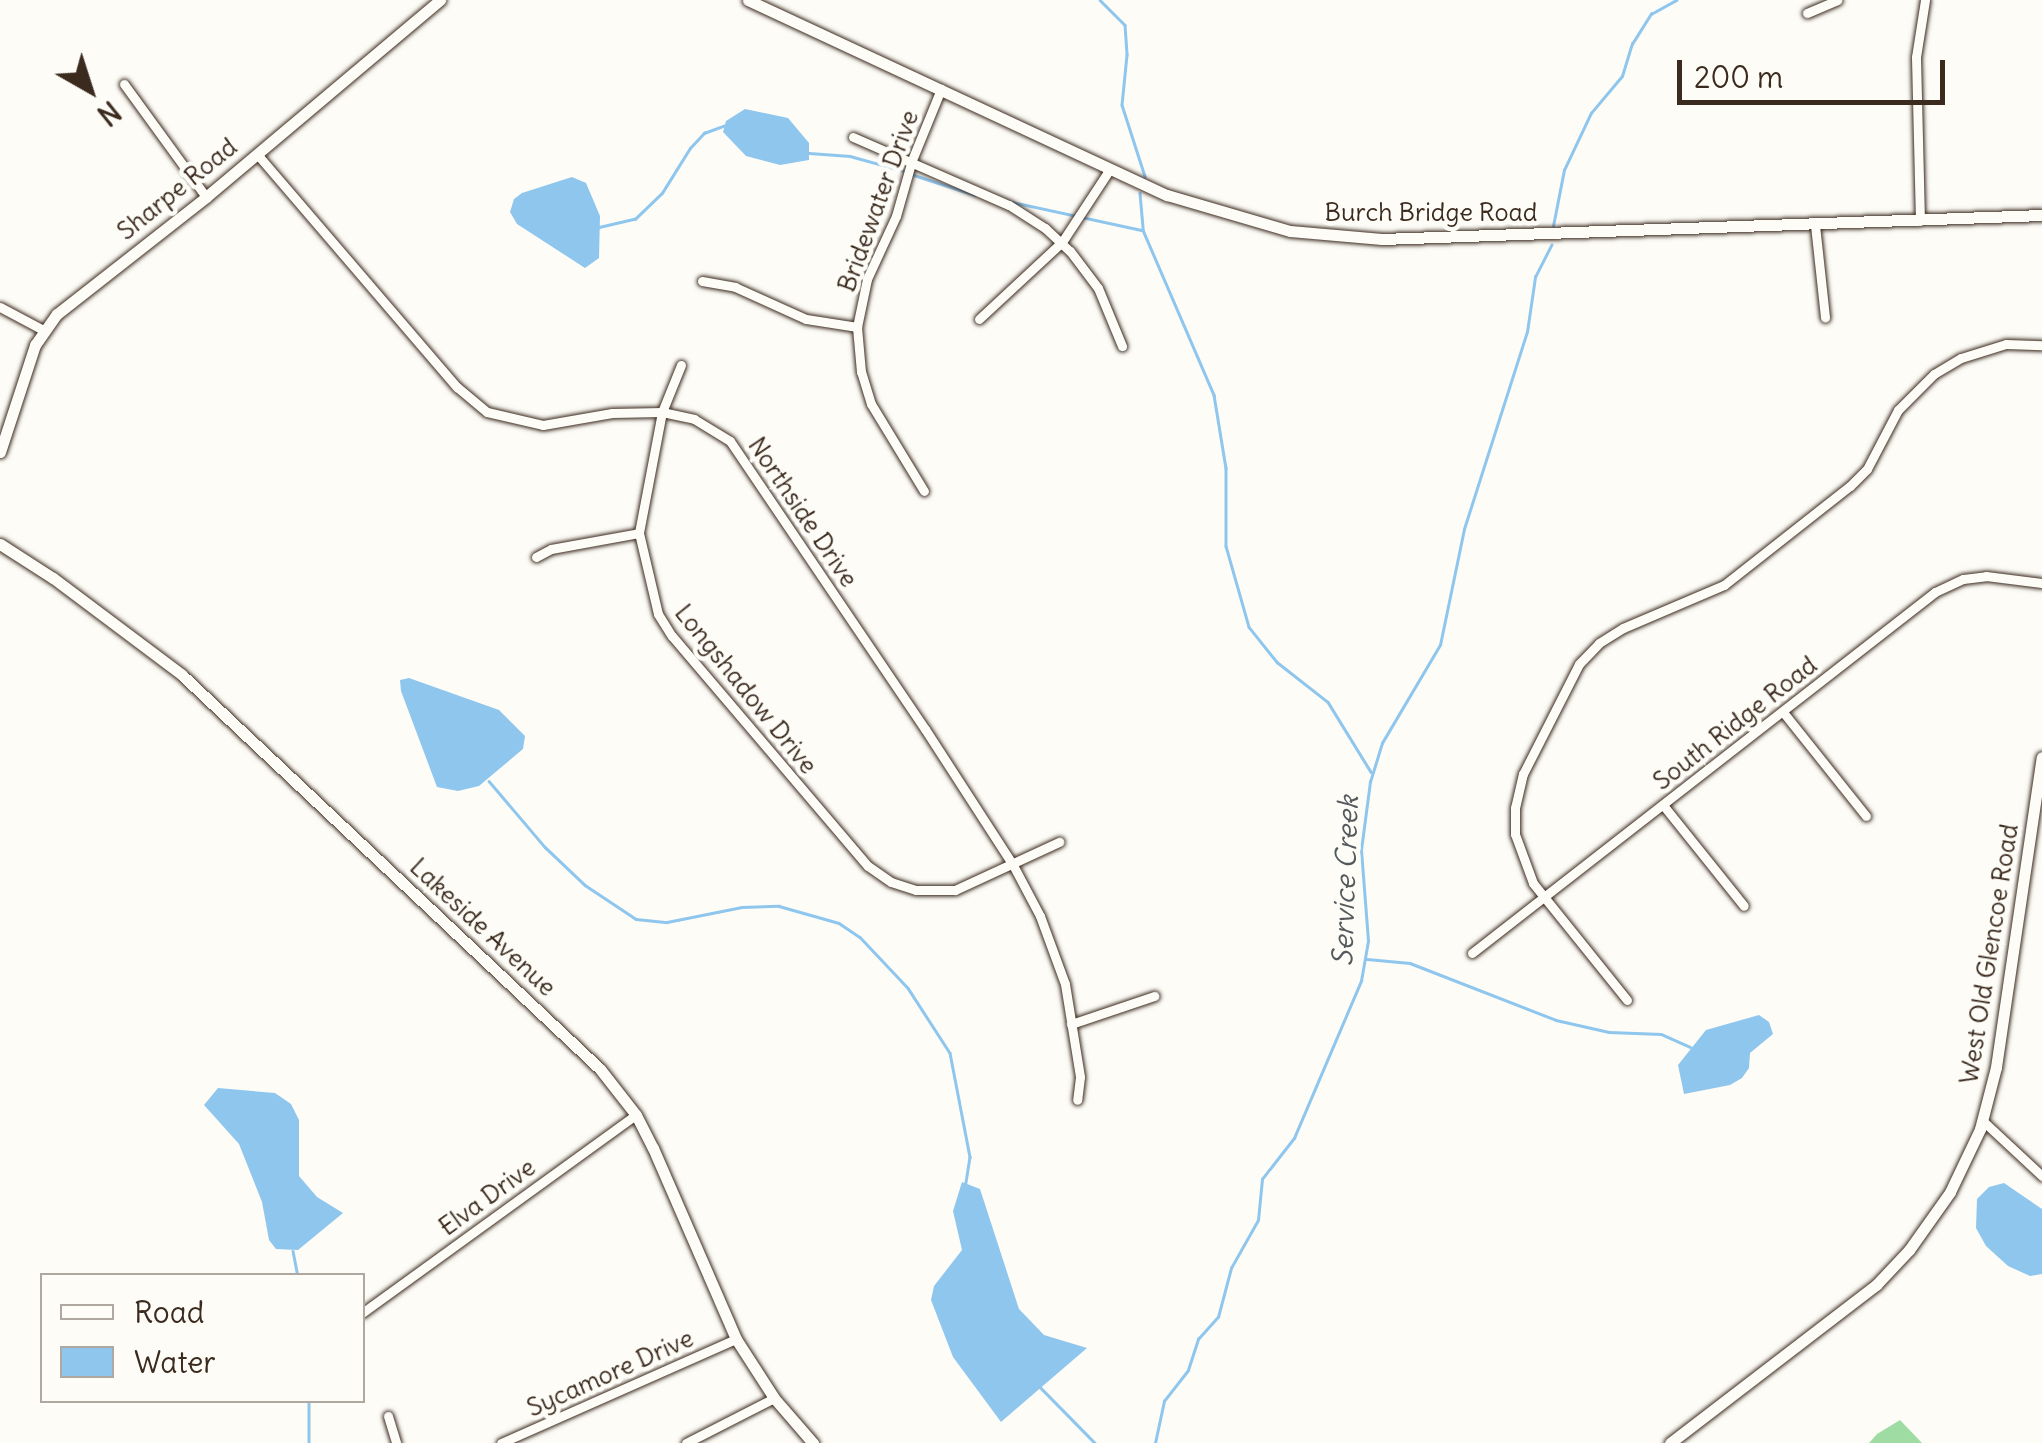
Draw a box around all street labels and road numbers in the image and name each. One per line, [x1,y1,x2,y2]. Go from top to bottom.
street label: Bridewater Drive [831,106,925,296]
street label: Sharpe Road [111,132,243,246]
street label: Burch Bridge Road [1325,197,1537,227]
street label: Northside Drive [742,431,864,593]
street label: Longshadow Drive [669,598,823,780]
street label: South Ridge Road [1647,650,1823,796]
street label: West Old Glencoe Road [1954,822,2024,1086]
street label: Lakeside Avenue [404,852,562,1002]
street label: Elva Drive [433,1152,541,1242]
street label: Sycamore Drive [522,1323,698,1423]

